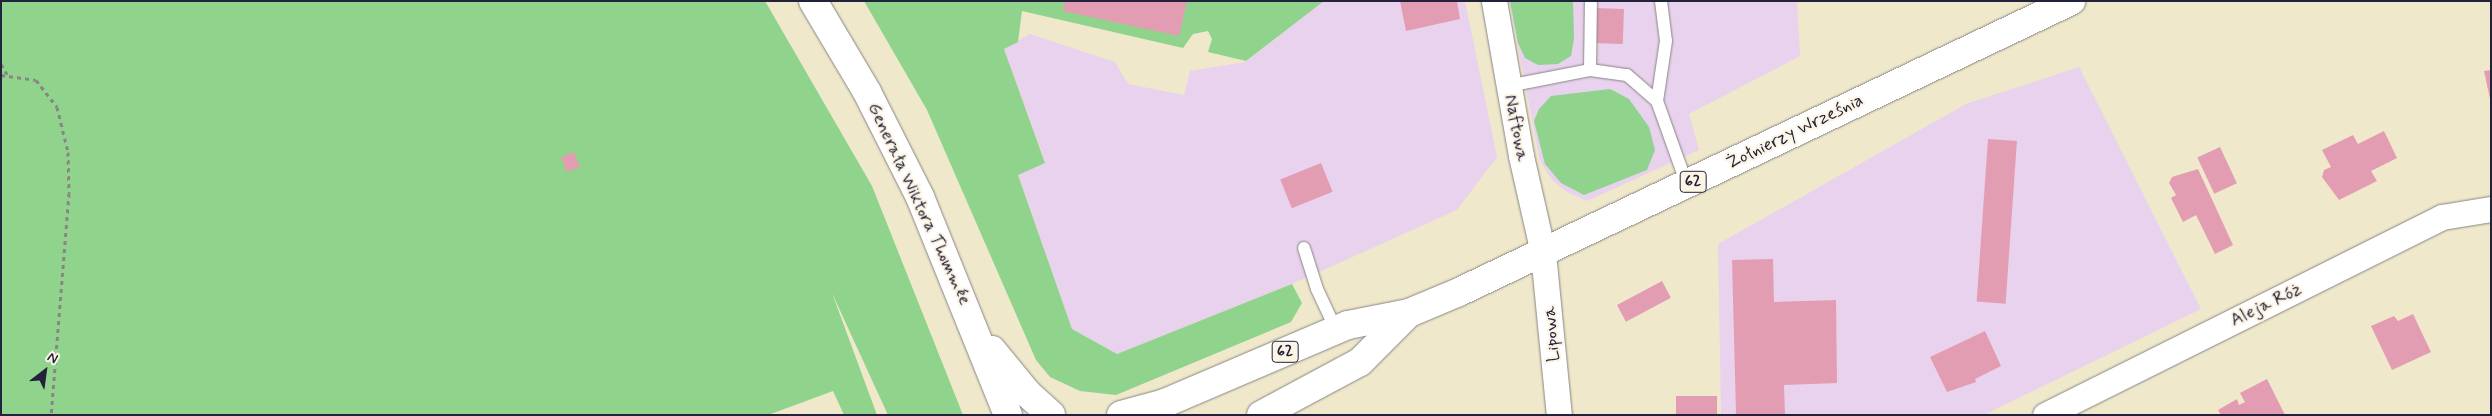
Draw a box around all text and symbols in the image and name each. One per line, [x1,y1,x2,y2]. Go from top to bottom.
street label: Żołnierzy Września [1723,89,1867,175]
street label: Naftowa [1499,93,1533,163]
street label: Generała Wiktora Thommée [863,100,975,308]
road number: 62 [1679,168,1707,196]
street label: Aleja Róż [2228,279,2304,331]
street label: Lipowa [1539,305,1565,363]
road number: 62 [1271,338,1299,366]
north arrow [20,346,70,396]
text: N [44,348,61,368]

